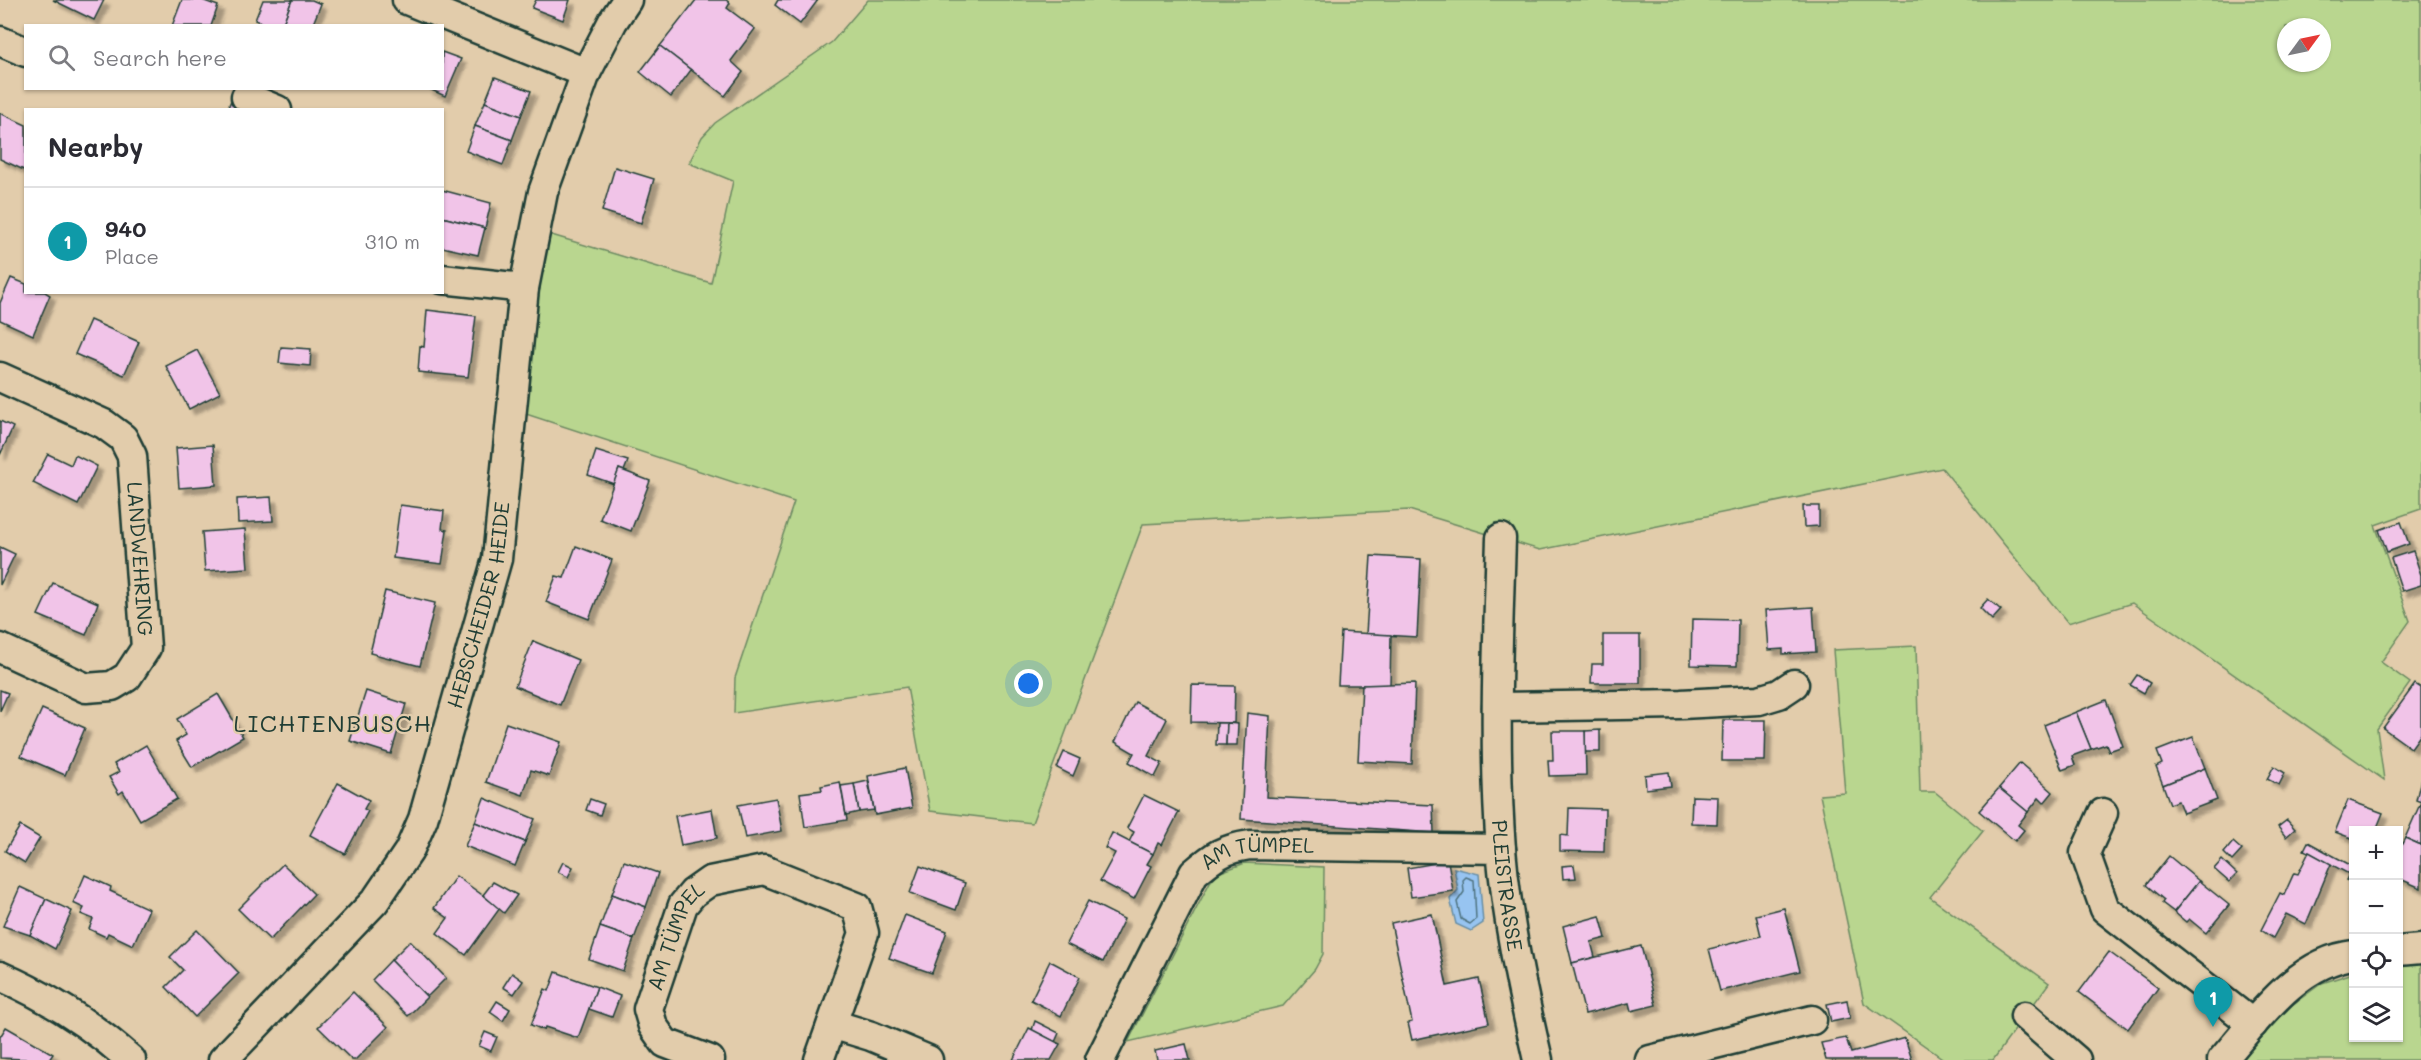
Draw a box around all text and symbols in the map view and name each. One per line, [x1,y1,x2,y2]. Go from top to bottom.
north arrow [2277,18,2331,72]
search box [24,24,444,90]
icon: search [45,41,78,74]
text: Search here [93,43,227,72]
text: Nearby [48,130,143,164]
text: 940 [105,214,146,243]
text: 1 [63,228,72,254]
text: 310 m [365,228,420,254]
text: Place [105,243,159,269]
street label: LANDWEHRING [122,481,160,637]
street label: HEBSCHEIDER HEIDE [440,500,515,711]
your location [1014,669,1043,698]
district label: LICHTENBUSCH [234,707,432,738]
street label: PLEISTRASSE [1487,819,1530,953]
map controls [2349,826,2403,1042]
button: + [2349,826,2403,880]
street label: AM TÜMPEL [1194,830,1314,875]
street label: AM TÜMPEL [640,874,709,994]
button: − [2349,880,2403,934]
button: locate [2349,934,2403,988]
pin: 1 [2194,978,2232,1027]
button: layers [2349,988,2403,1042]

